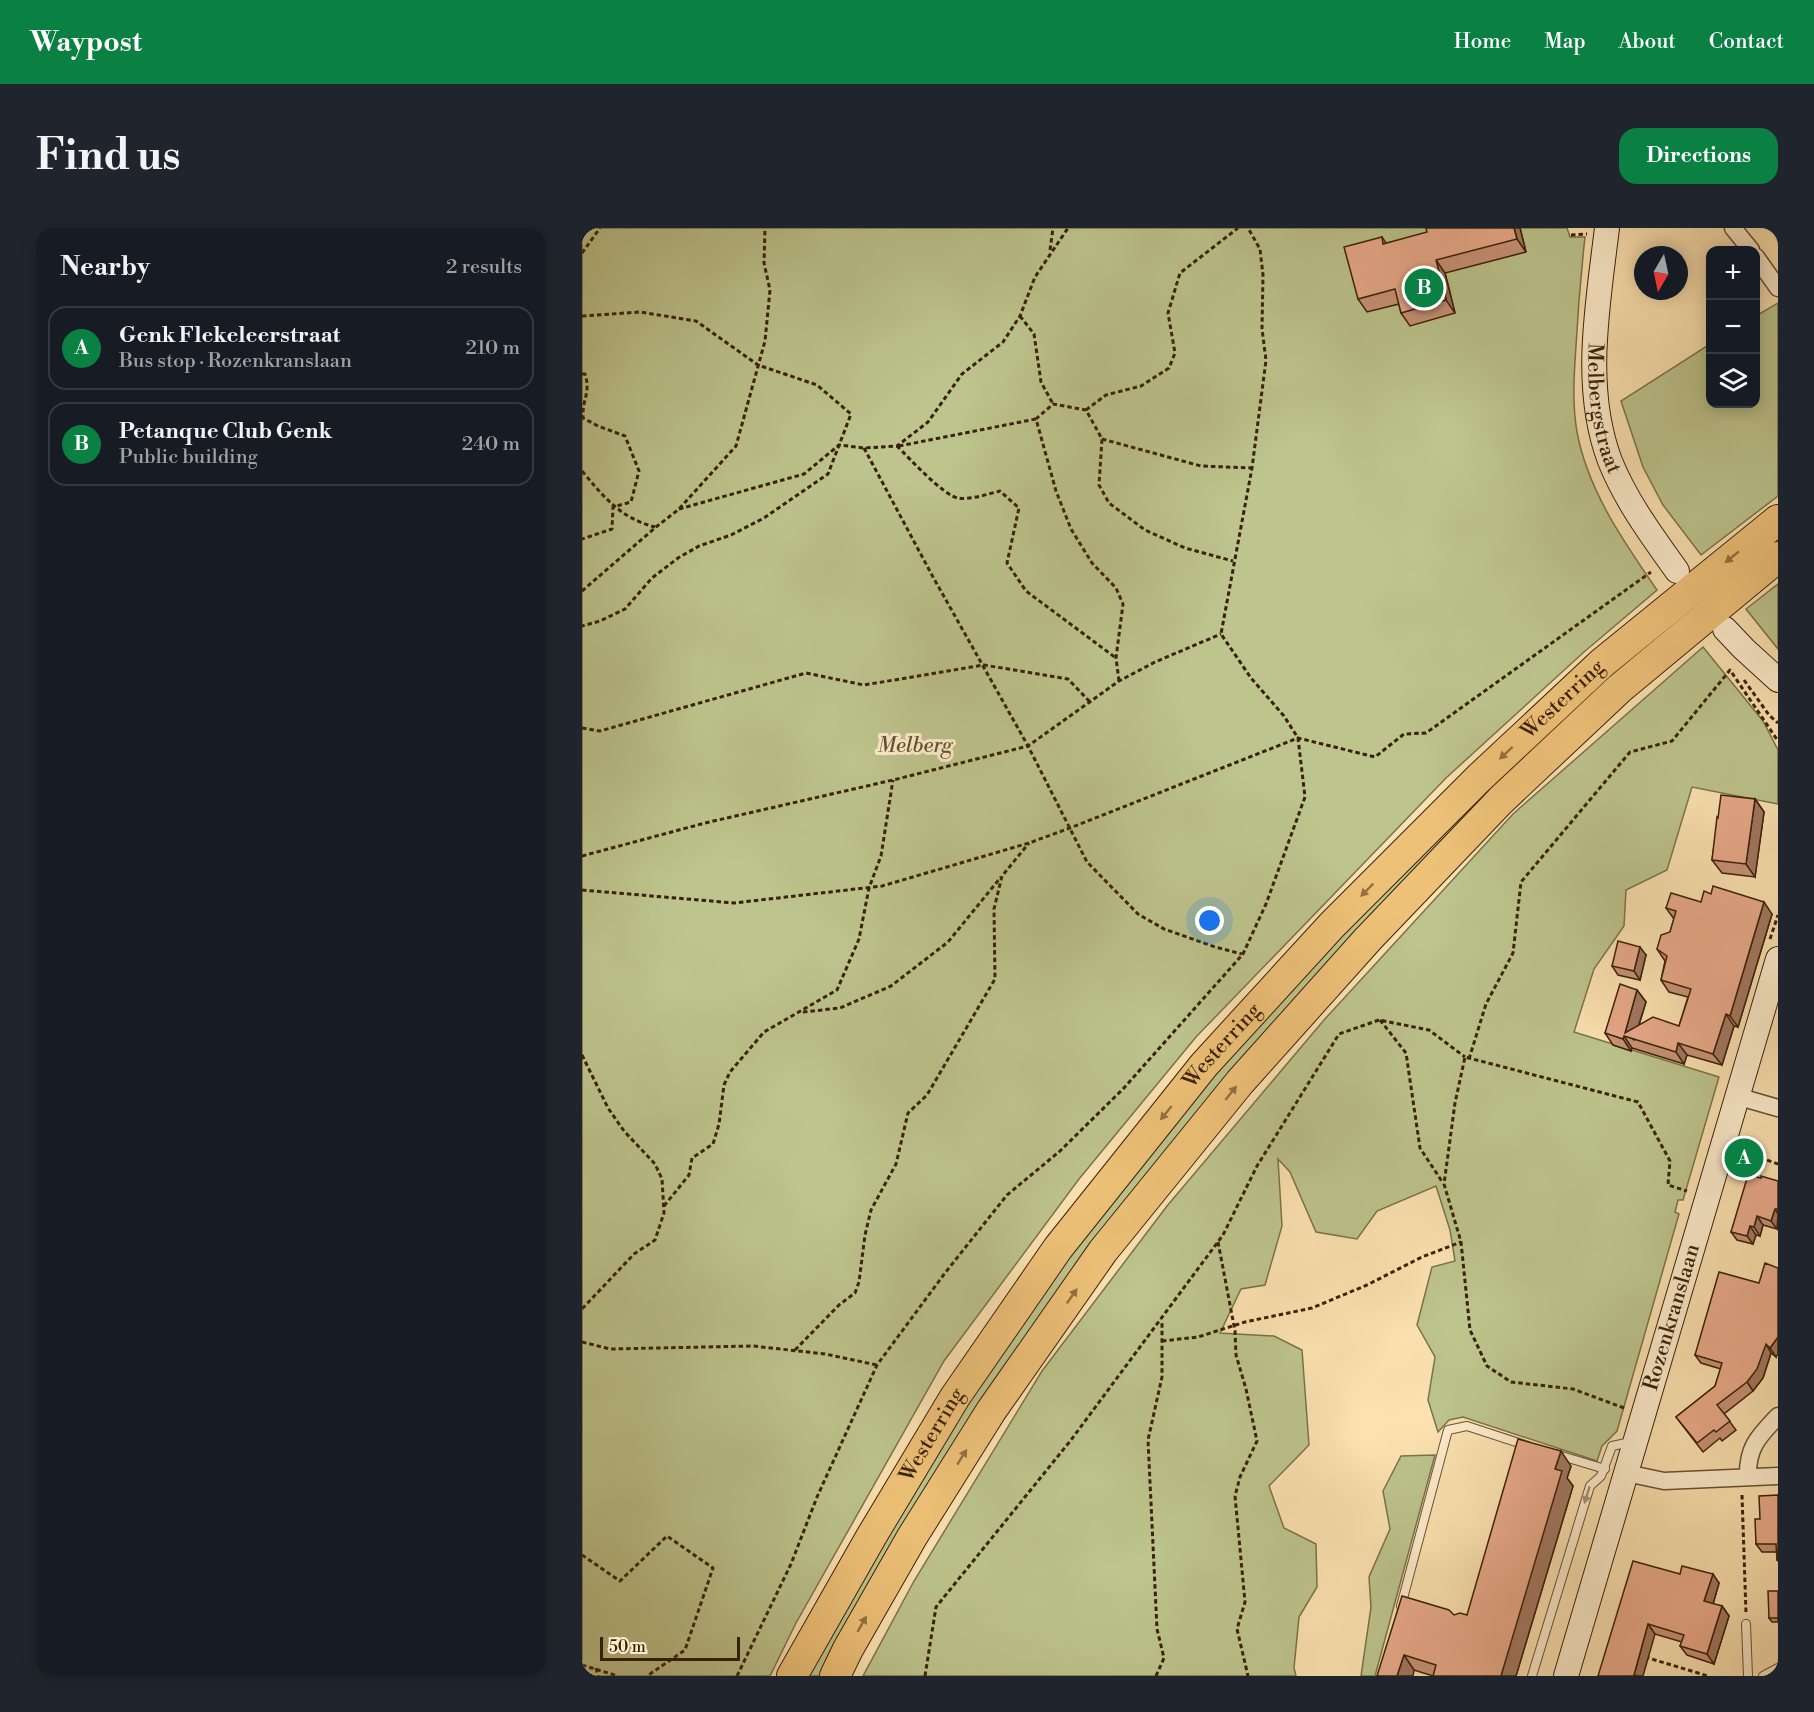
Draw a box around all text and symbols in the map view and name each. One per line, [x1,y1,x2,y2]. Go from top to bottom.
text: Waypost [30,25,142,60]
text: Home [1454,29,1511,55]
text: Map [1544,29,1586,55]
text: About [1619,29,1676,55]
text: Contact [1709,29,1784,55]
button: Directions [1619,128,1778,184]
text: Find us [36,130,180,183]
north arrow [1634,246,1688,300]
map controls [1706,246,1760,408]
button: + [1706,246,1760,300]
text: Nearby [60,251,150,283]
text: 2 results [446,255,522,280]
pin: B [1404,266,1444,310]
button: − [1706,300,1760,354]
text: Genk Flekeleerstraat [119,322,340,349]
text: A [74,336,89,361]
text: 210 m [465,336,520,361]
street label: Melbergstraat [1581,343,1627,478]
text: Bus stop · Rozenkranslaan [119,349,352,374]
button: layers [1706,354,1760,408]
text: Petanque Club Genk [119,418,332,445]
text: B [74,432,89,457]
text: 240 m [462,432,520,457]
text: Public building [119,445,258,470]
one-way arrow [1725,550,1740,562]
street label: Westerring [1515,654,1610,745]
park label: Melberg [878,733,954,759]
one-way arrow [1498,746,1513,760]
one-way arrow [1361,883,1375,897]
your location [1195,906,1224,935]
street label: Westerring [1177,998,1267,1094]
one-way arrow [1224,1085,1237,1100]
one-way arrow [1160,1105,1172,1120]
pin: A [1724,1136,1764,1180]
street label: Rozenkranslaan [1638,1240,1706,1394]
one-way arrow [1066,1288,1078,1304]
street label: Westerring [894,1383,970,1487]
one-way arrow [957,1449,968,1465]
one-way arrow [1582,1486,1591,1504]
one-way arrow [857,1615,867,1632]
scale bar [600,1634,740,1662]
text: 50 m [609,1637,646,1657]

